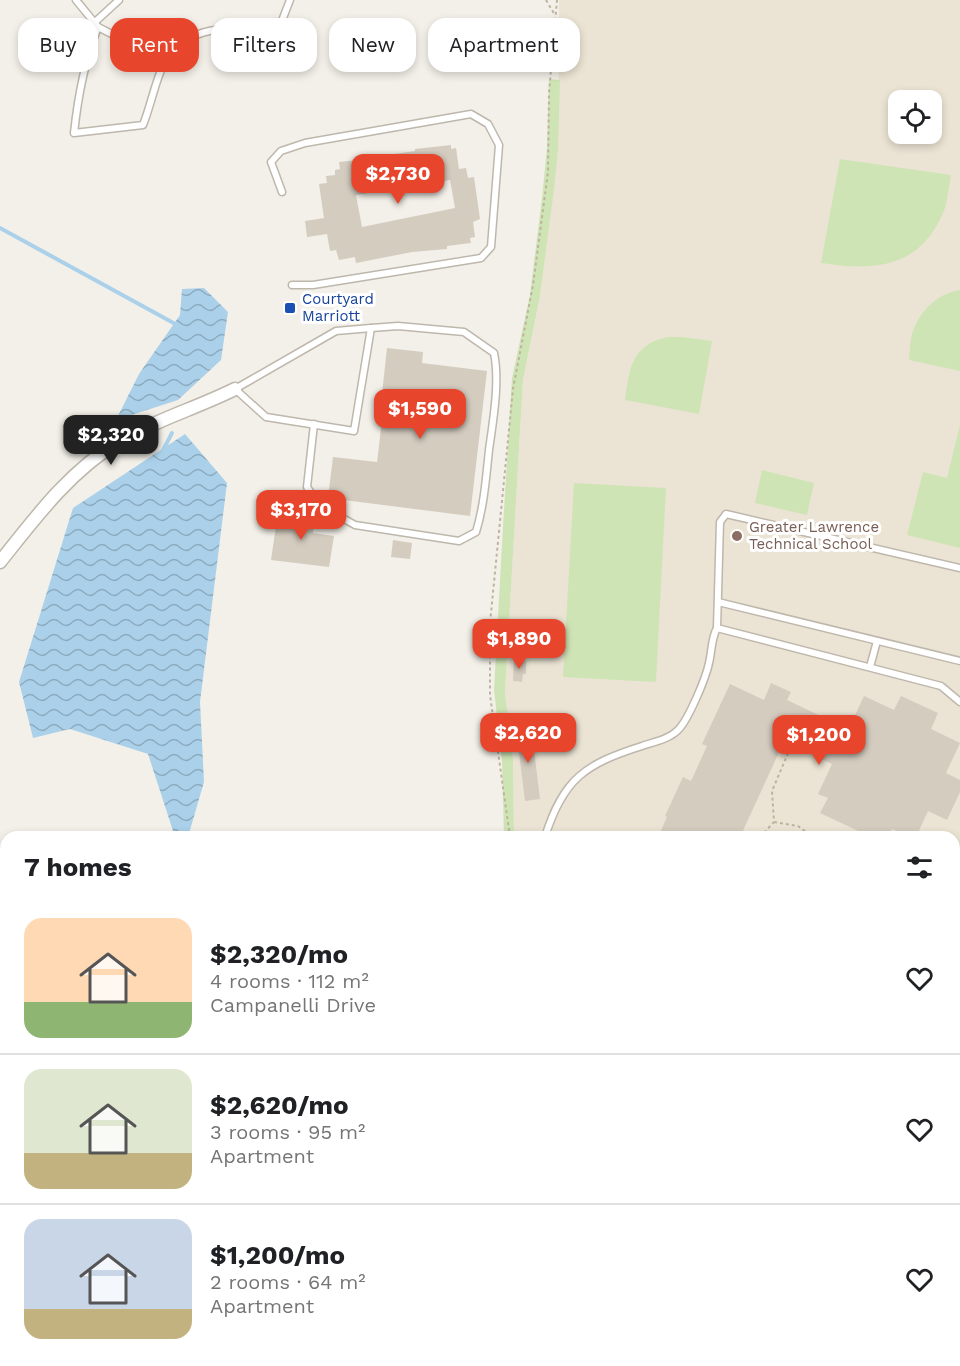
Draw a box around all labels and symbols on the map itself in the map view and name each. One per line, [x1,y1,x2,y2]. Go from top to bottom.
pin: $2,730 [349,154,447,205]
place label: Courtyard Marriott [302,290,374,325]
marker: Courtyard Marriott [283,301,297,315]
pin: $1,590 [371,389,469,440]
pin: $2,320 [62,415,160,466]
pin: $3,170 [252,490,350,541]
place label: Greater Lawrence Technical School [749,518,879,553]
marker: Greater Lawrence Technical School [730,529,744,543]
pin: $1,890 [470,619,568,670]
pin: $2,620 [479,713,577,764]
pin: $1,200 [770,715,868,766]

